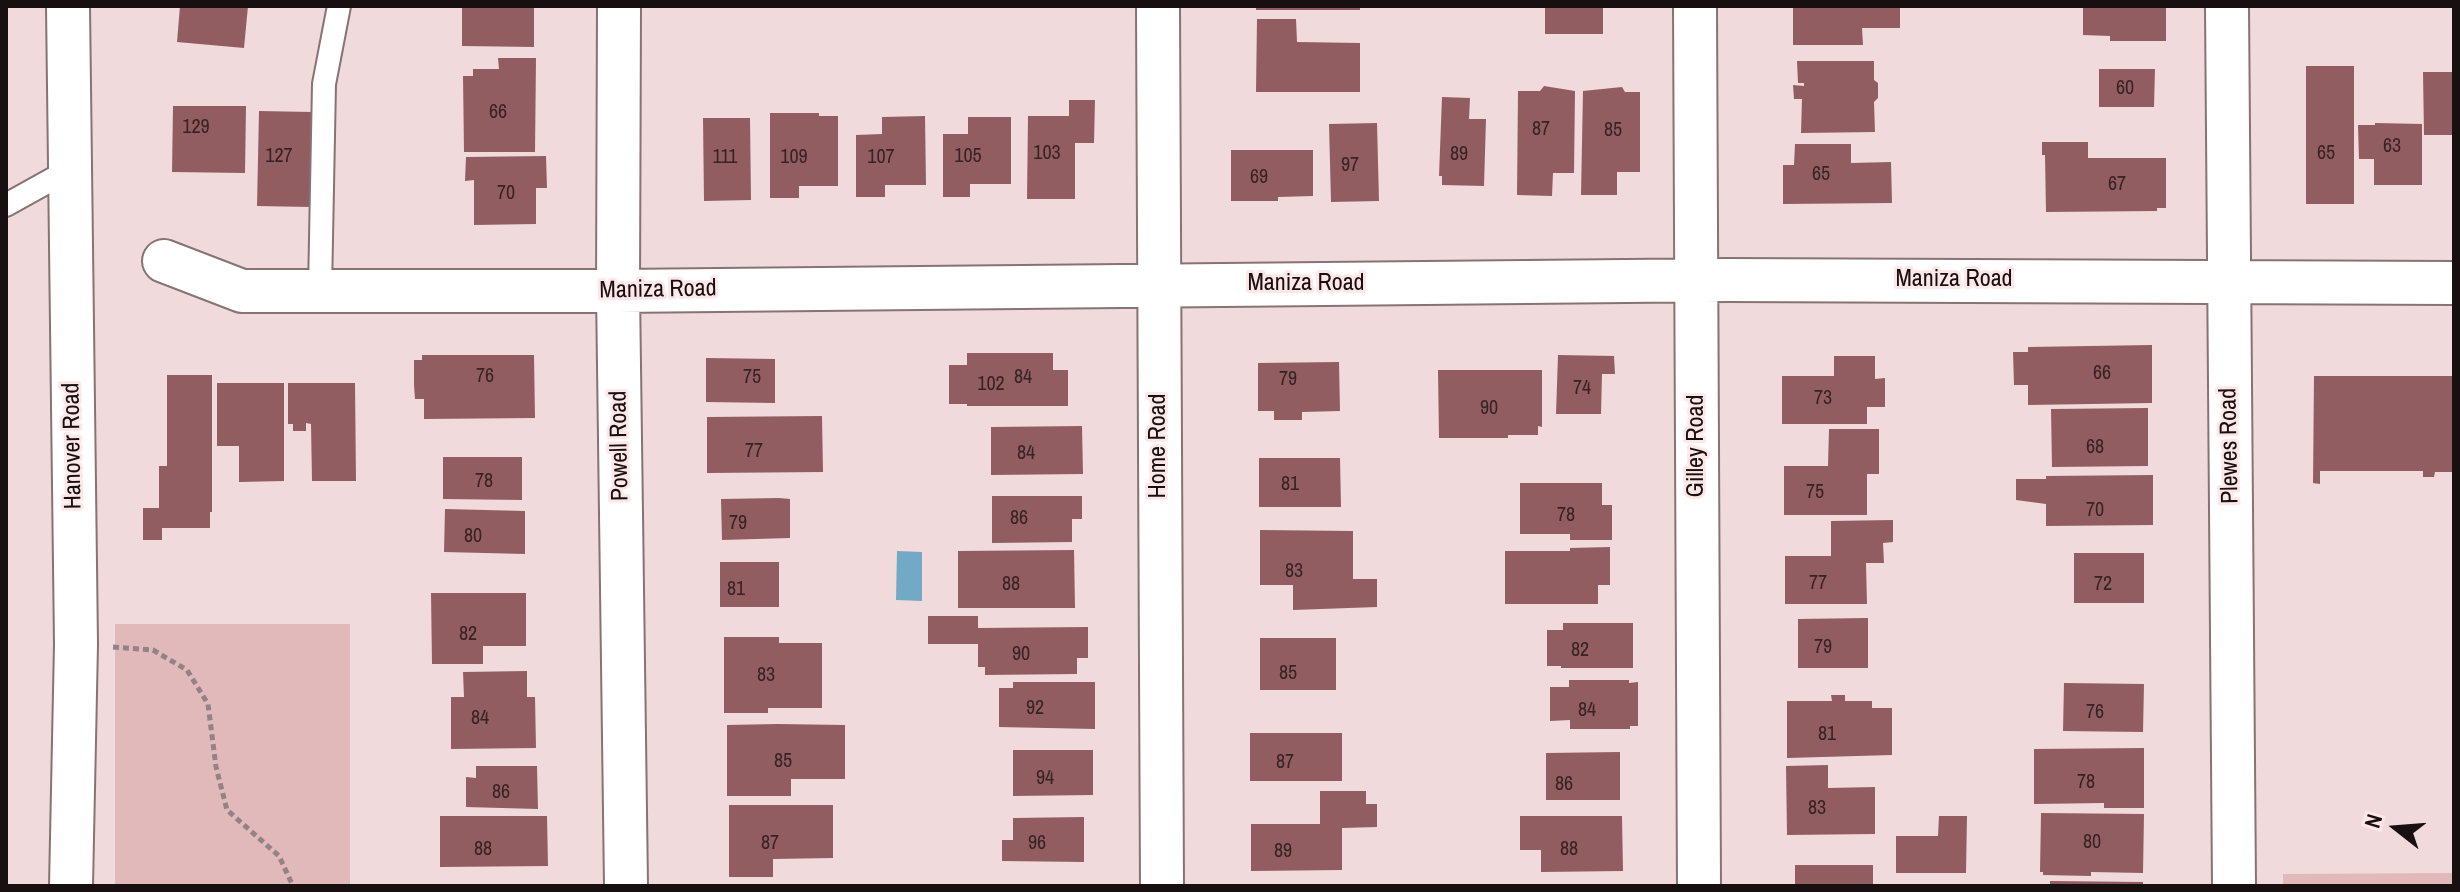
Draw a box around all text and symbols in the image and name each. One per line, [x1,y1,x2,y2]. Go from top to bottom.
house number: 60 [2116,77,2134,101]
house number: 66 [489,101,507,125]
house number: 129 [182,116,210,140]
house number: 87 [1532,118,1550,142]
house number: 85 [1604,119,1622,143]
house number: 63 [2383,135,2401,159]
house number: 103 [1033,142,1061,166]
house number: 65 [2317,142,2335,166]
house number: 89 [1450,143,1468,167]
house number: 127 [265,145,293,169]
house number: 105 [954,145,982,169]
house number: 111 [713,146,737,170]
house number: 109 [780,146,808,170]
house number: 107 [867,146,895,170]
house number: 97 [1341,154,1359,178]
house number: 65 [1812,163,1830,187]
house number: 69 [1250,166,1268,190]
house number: 67 [2108,173,2126,197]
house number: 70 [497,182,515,206]
street label: Maniza Road [1895,266,2013,294]
street label: Maniza Road [1247,270,1365,298]
street label: Maniza Road [599,275,717,305]
house number: 66 [2093,362,2111,386]
house number: 76 [476,365,494,389]
house number: 75 [743,366,761,390]
house number: 84 [1014,366,1032,390]
house number: 79 [1279,368,1297,392]
house number: 102 [977,373,1005,397]
house number: 74 [1573,377,1591,401]
street label: Hanover Road [57,382,89,510]
house number: 73 [1814,387,1832,411]
street label: Plewes Road [2215,388,2245,504]
street label: Powell Road [605,391,635,501]
street label: Home Road [1145,394,1173,498]
street label: Gilley Road [1683,395,1711,497]
house number: 90 [1480,397,1498,421]
house number: 68 [2086,436,2104,460]
house number: 77 [745,440,763,464]
house number: 84 [1017,442,1035,466]
house number: 78 [475,470,493,494]
house number: 81 [1281,473,1299,497]
house number: 75 [1806,481,1824,505]
house number: 70 [2086,499,2104,523]
house number: 78 [1557,504,1575,528]
house number: 86 [1010,507,1028,531]
house number: 79 [729,512,747,536]
house number: 80 [464,525,482,549]
house number: 83 [1285,560,1303,584]
house number: 77 [1809,572,1827,596]
house number: 88 [1002,573,1020,597]
house number: 72 [2094,573,2112,597]
house number: 81 [727,578,745,602]
house number: 82 [459,623,477,647]
house number: 79 [1814,636,1832,660]
house number: 82 [1571,639,1589,663]
house number: 90 [1012,643,1030,667]
house number: 85 [1279,662,1297,686]
house number: 83 [757,664,775,688]
house number: 92 [1026,697,1044,721]
house number: 84 [1578,699,1596,723]
house number: 76 [2086,701,2104,725]
house number: 84 [471,707,489,731]
house number: 81 [1818,723,1836,747]
house number: 85 [774,750,792,774]
house number: 87 [1276,751,1294,775]
house number: 94 [1036,767,1054,791]
house number: 78 [2077,771,2095,795]
house number: 86 [1555,773,1573,797]
house number: 86 [492,781,510,805]
north arrow [2356,788,2436,868]
house number: 83 [1808,797,1826,821]
text: N [2357,810,2389,832]
house number: 80 [2083,831,2101,855]
house number: 87 [761,832,779,856]
house number: 96 [1028,832,1046,856]
house number: 88 [474,838,492,862]
house number: 88 [1560,838,1578,862]
house number: 89 [1274,840,1292,864]

